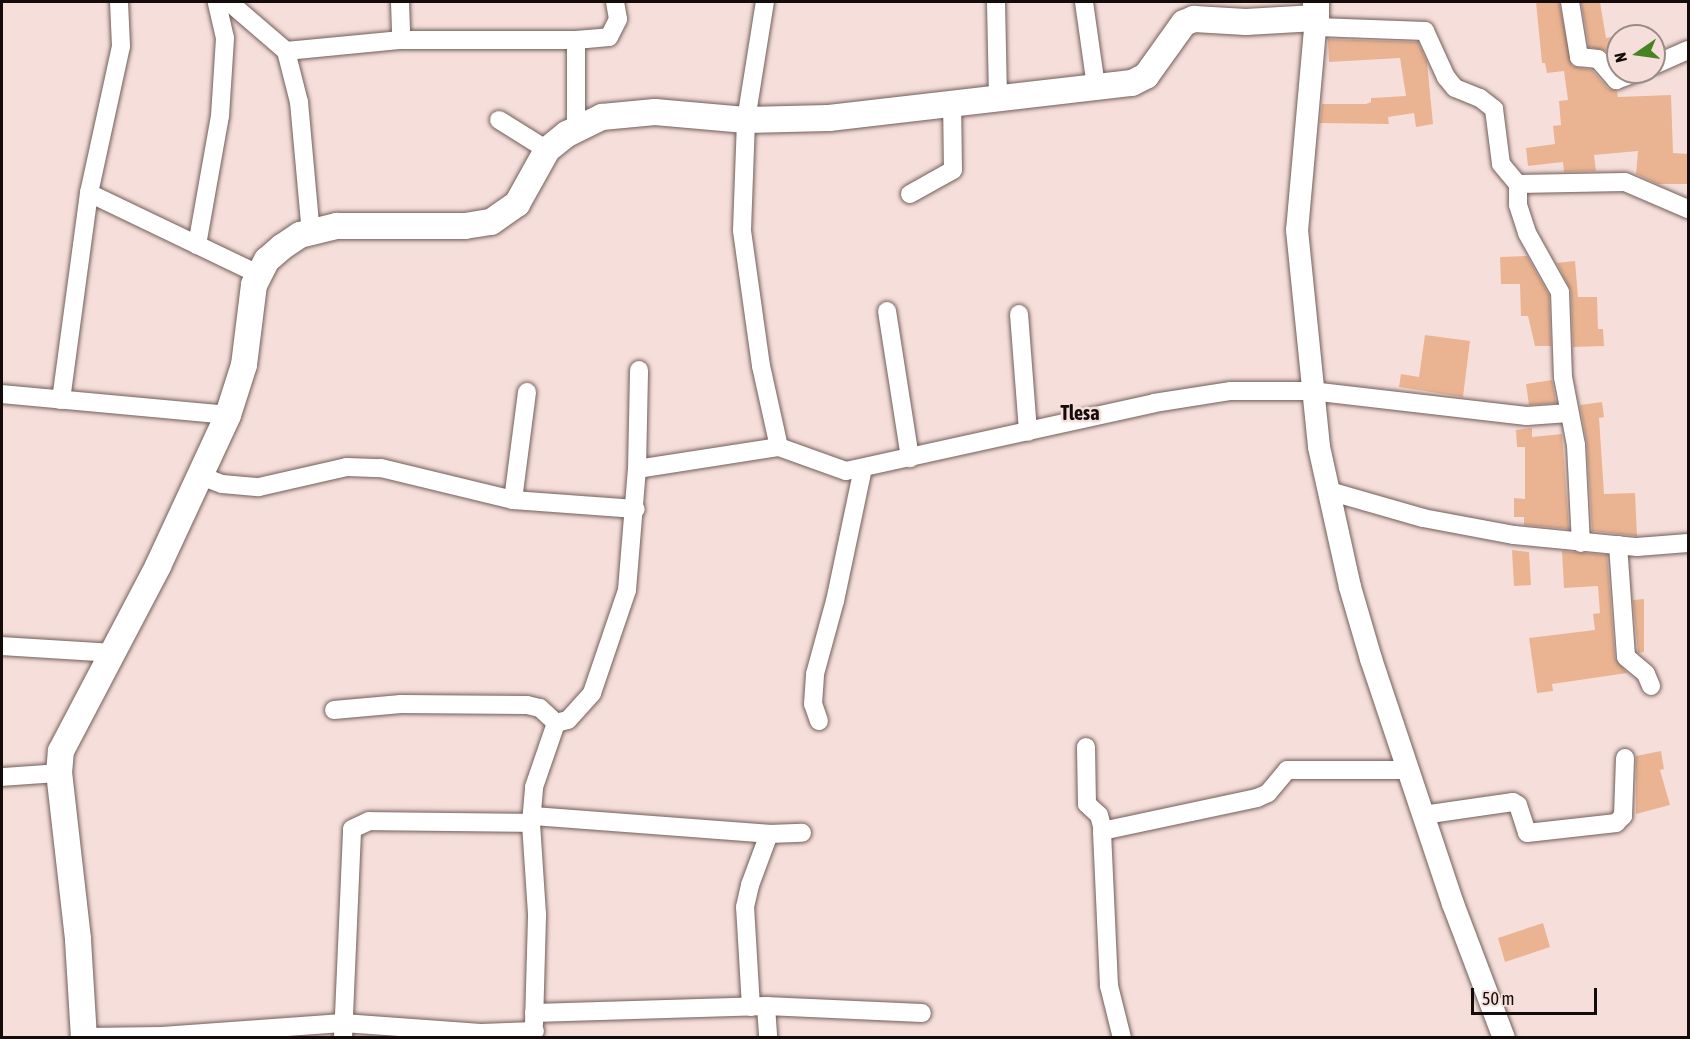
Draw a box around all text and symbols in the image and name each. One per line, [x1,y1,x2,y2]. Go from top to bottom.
north arrow [1606,24,1666,84]
text: N [1611,51,1630,64]
district label: Tlesa [1061,400,1099,424]
scale bar [1474,976,1600,1014]
text: 50 m [1482,988,1514,1009]

